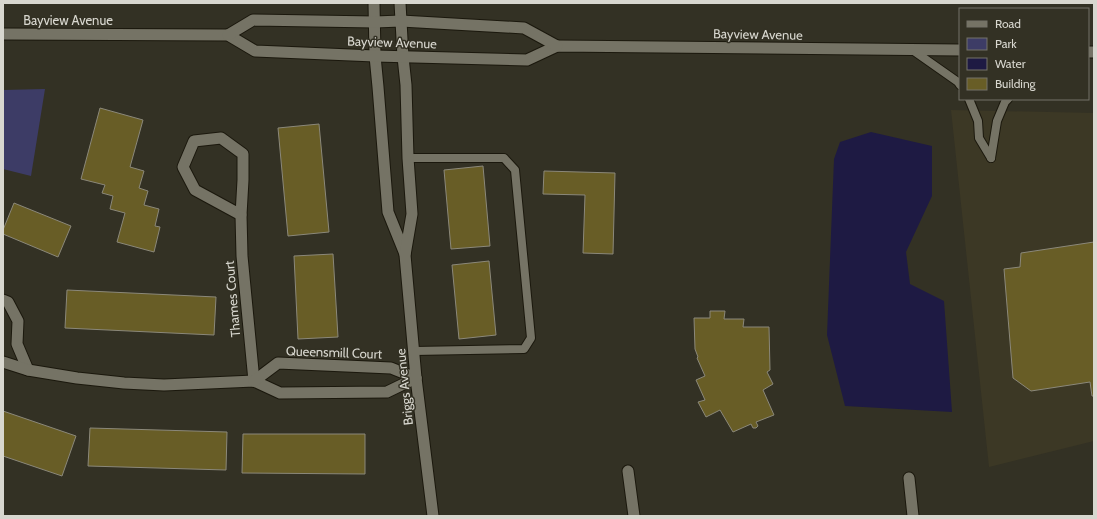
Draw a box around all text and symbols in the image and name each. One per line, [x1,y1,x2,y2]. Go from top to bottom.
legend [959,8,1089,100]
street label: Bayview Avenue [23,12,113,28]
text: Road [995,16,1021,31]
street label: Bayview Avenue [713,25,803,43]
street label: Bayview Avenue [347,32,437,52]
text: Park [995,36,1017,51]
text: Water [995,56,1026,71]
text: Building [995,76,1037,91]
street label: Thames Court [221,259,243,338]
street label: Queensmill Court [286,342,383,362]
street label: Briggs Avenue [392,348,416,426]

